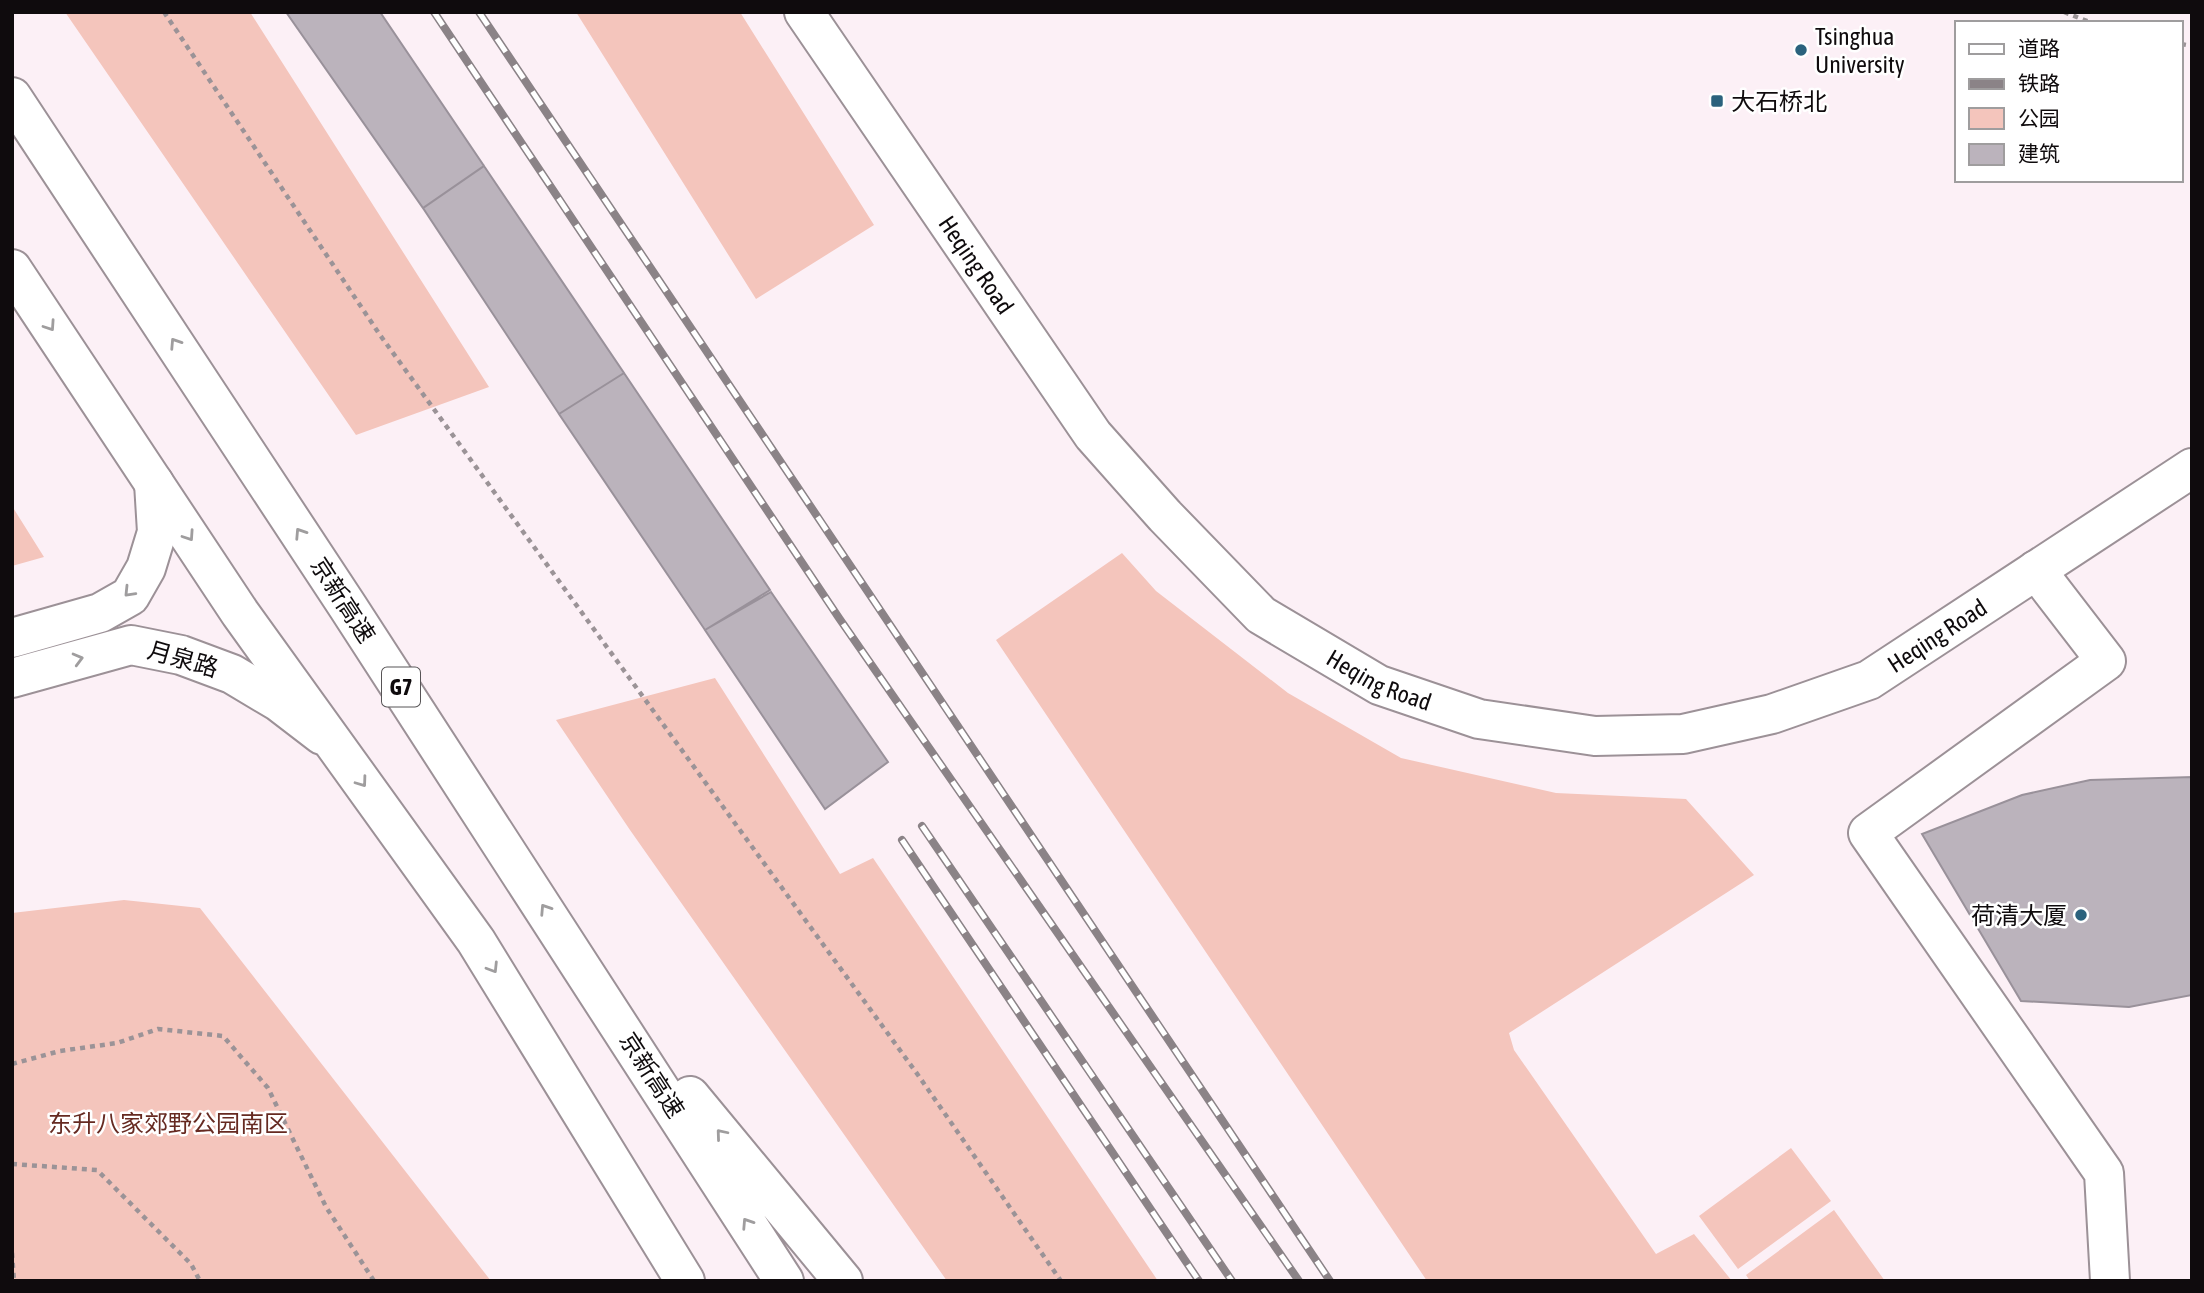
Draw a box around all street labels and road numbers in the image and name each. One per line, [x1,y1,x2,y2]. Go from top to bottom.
street label: Heqing Road [934,210,1020,319]
street label: 京新高速 [306,552,380,648]
street label: Heqing Road [1882,593,1992,678]
street label: 月泉路 [145,636,221,682]
street label: Heqing Road [1322,644,1435,715]
road number: G7 [382,667,420,706]
street label: 京新高速 [615,1027,689,1123]

